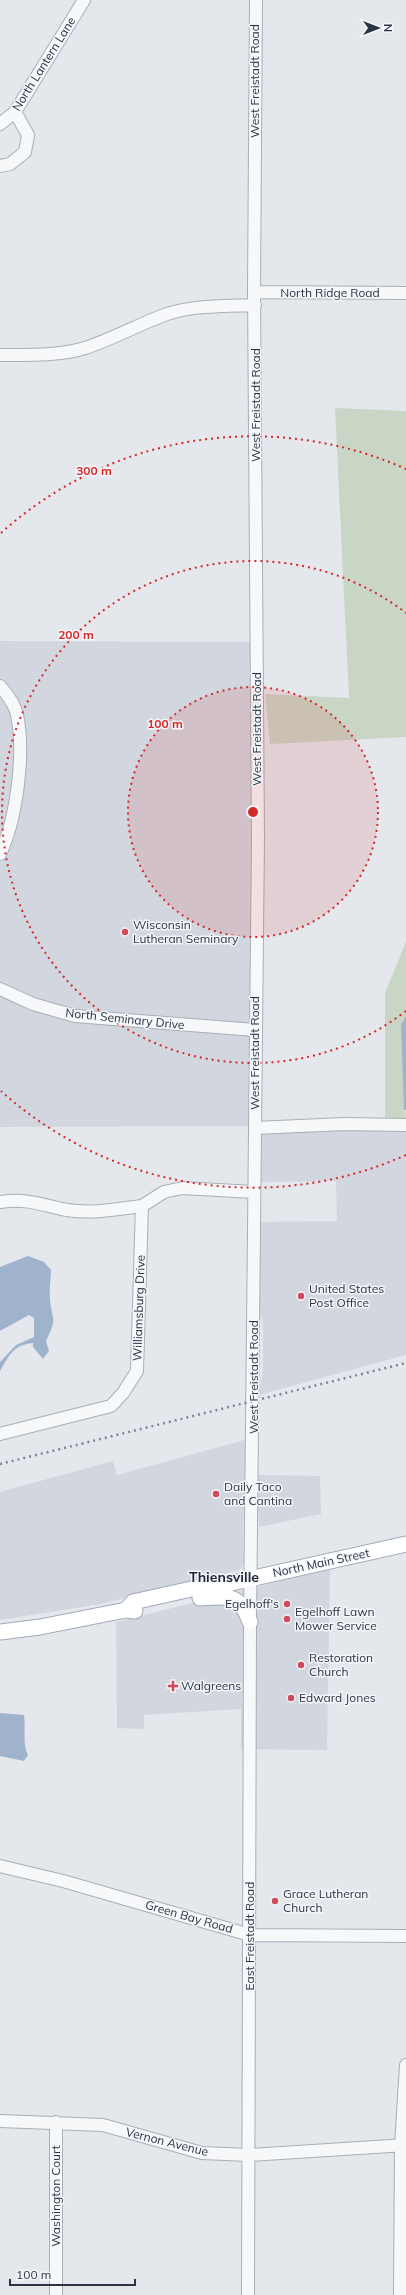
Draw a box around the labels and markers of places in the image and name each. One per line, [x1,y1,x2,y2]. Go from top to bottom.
centre of rings [246,805,260,819]
place label: Wisconsin Lutheran Seminary [133,917,239,946]
marker: Wisconsin Lutheran Seminary [120,927,130,937]
place label: United States Post Office [309,1281,384,1310]
marker: United States Post Office [296,1291,306,1301]
place label: Daily Taco and Cantina [224,1479,292,1508]
marker: Daily Taco and Cantina [211,1489,221,1499]
place label: Egelhoff's [225,1596,279,1611]
marker: Egelhoff's [282,1599,292,1609]
place label: Egelhoff Lawn Mower Service [295,1604,377,1633]
marker: Egelhoff Lawn Mower Service [282,1614,292,1624]
place label: Restoration Church [309,1650,373,1679]
marker: Restoration Church [296,1660,306,1670]
place label: Walgreens [181,1678,241,1693]
marker: Walgreens [168,1681,178,1691]
place label: Edward Jones [299,1690,376,1705]
marker: Edward Jones [286,1693,296,1703]
place label: Grace Lutheran Church [283,1886,368,1915]
marker: Grace Lutheran Church [270,1896,280,1906]

